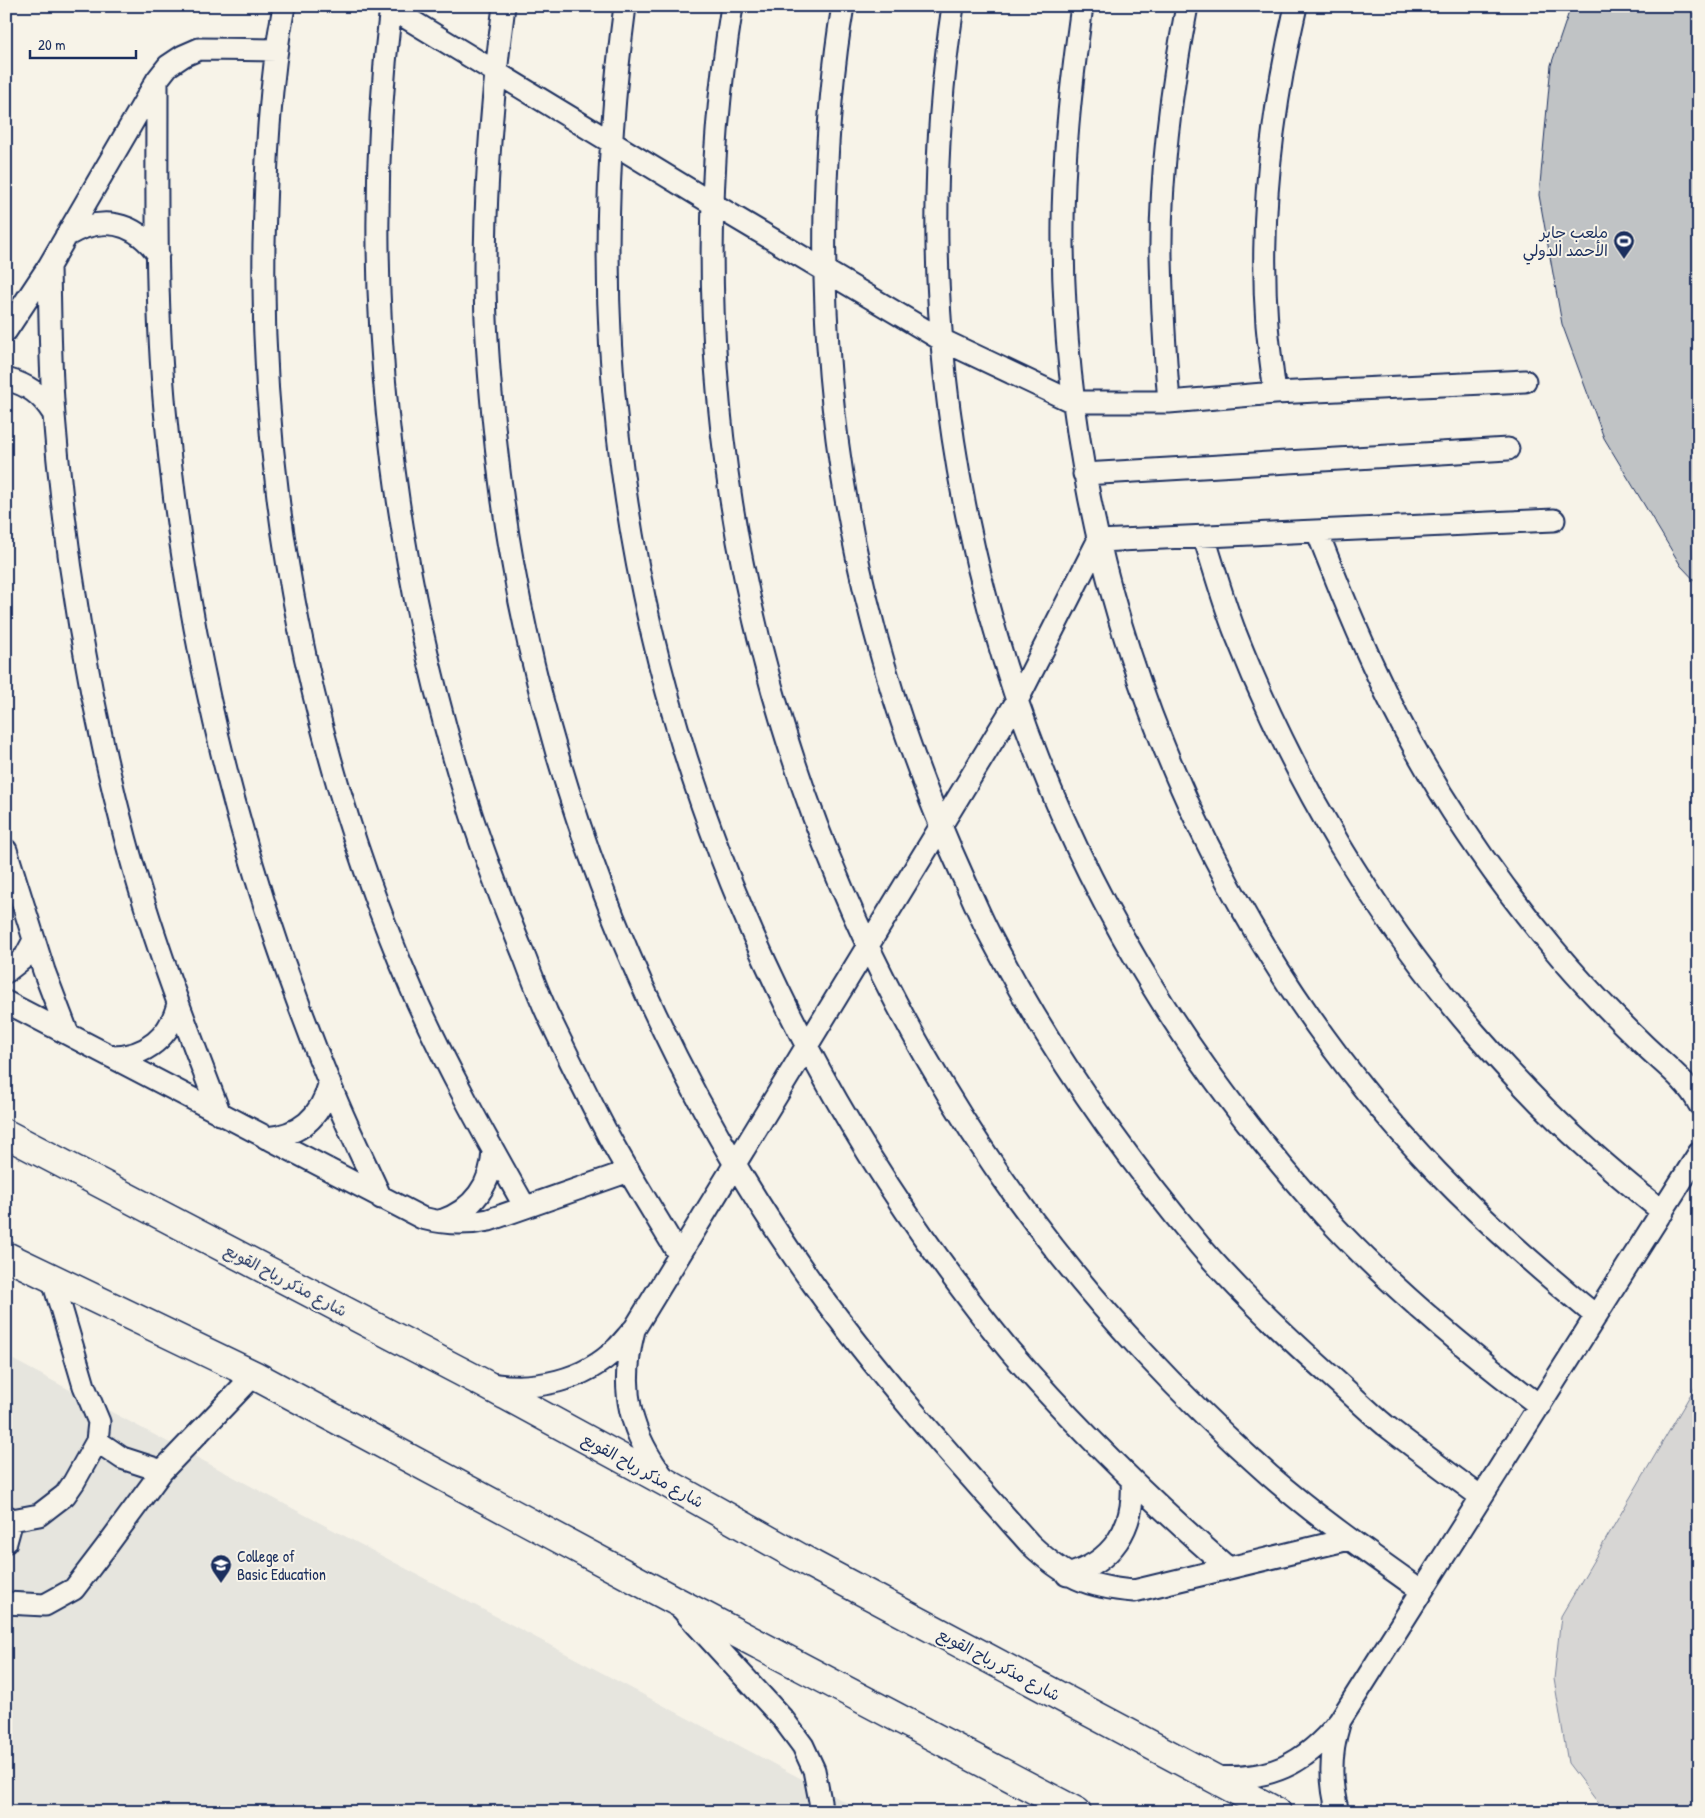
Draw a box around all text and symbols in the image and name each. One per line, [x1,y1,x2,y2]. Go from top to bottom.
scale bar [30,28,136,60]
text: 20 m [38,34,65,55]
place label: ملعب جابر الأحمد الدولي [1523,221,1608,265]
sports icon: ملعب جابر الأحمد الدولي [1612,229,1636,260]
street label: شارع مذكر رباح القوبع [220,1238,351,1322]
street label: شارع مذكر رباح القوبع [578,1427,708,1513]
place label: College of Basic Education [237,1545,326,1585]
school or university icon: College of Basic Education [209,1553,233,1584]
street label: شارع مذكر رباح القوبع [933,1622,1064,1706]

